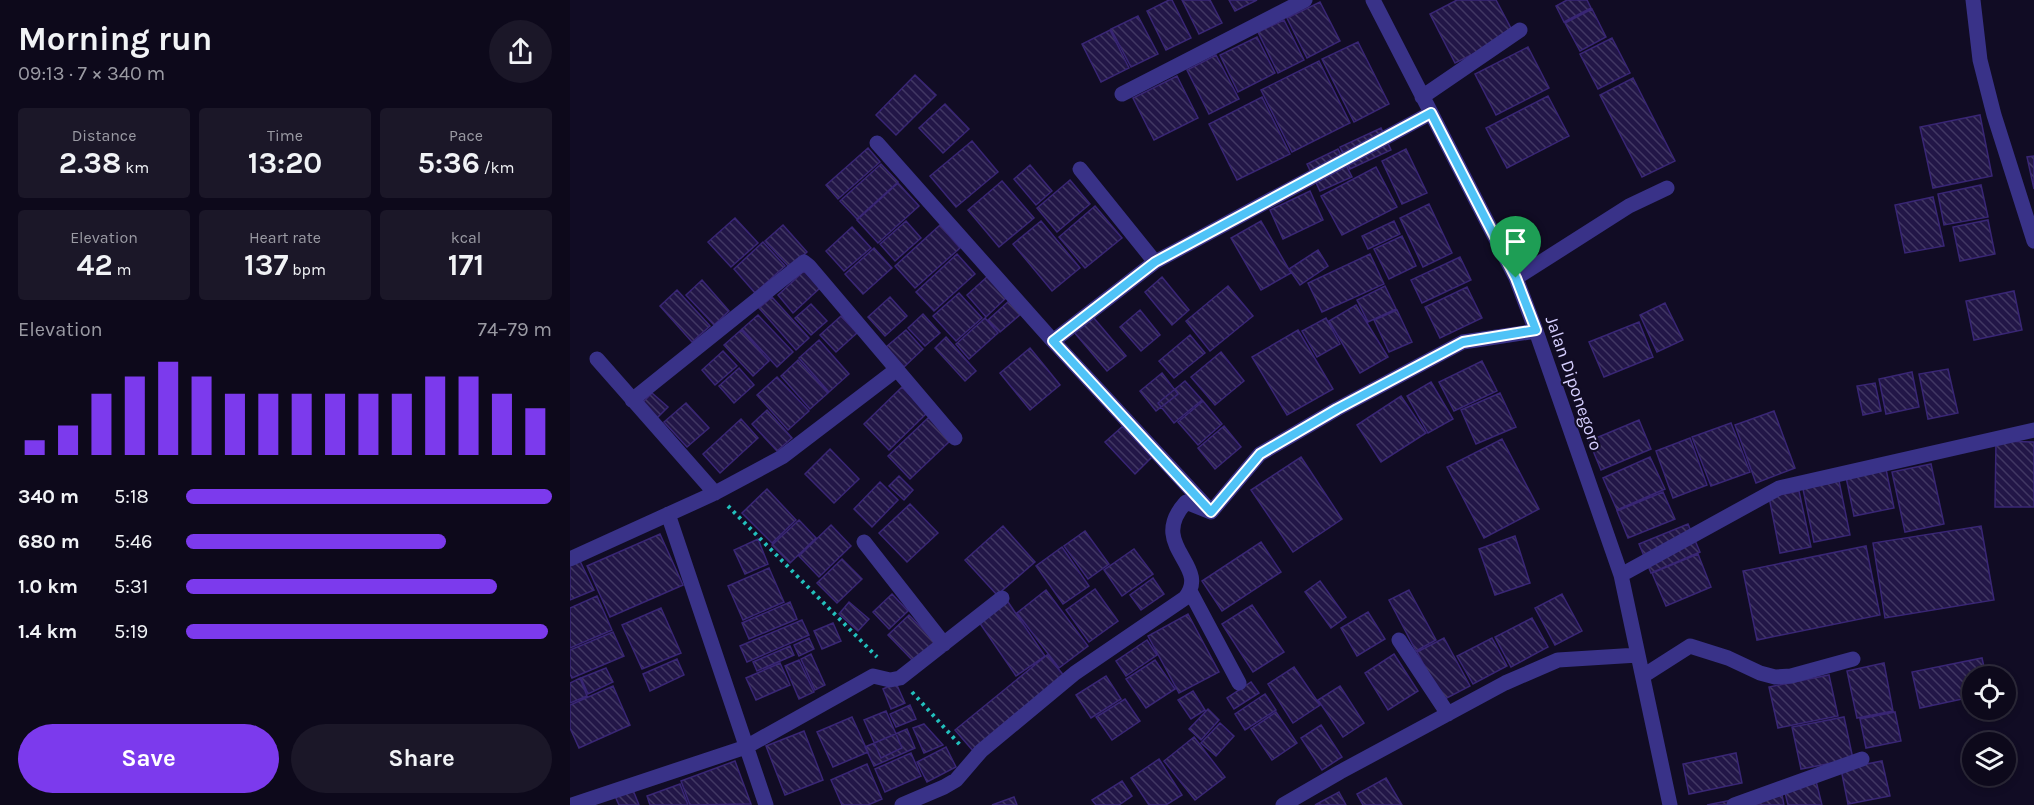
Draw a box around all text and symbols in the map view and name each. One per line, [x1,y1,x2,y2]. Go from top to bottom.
text: Morning run [18,20,212,58]
button: share [489,20,552,83]
text: 09:13 · 7 × 340 m [18,62,165,85]
text: Distance [72,126,136,145]
text: Time [267,126,303,145]
text: Pace [449,126,483,145]
text: 2.38 [59,145,121,181]
text: 13:20 [248,145,322,181]
text: 5:36 [417,145,480,181]
text: km [121,158,149,177]
text: /km [480,158,515,177]
pin [1490,216,1541,278]
icon: arrive [1499,225,1532,258]
text: Elevation [70,228,138,247]
text: Heart rate [249,228,321,247]
text: kcal [451,228,481,247]
text: 42 [77,247,113,283]
text: 137 [244,247,288,283]
text: 171 [448,247,484,283]
text: m [113,260,131,279]
text: bpm [288,260,326,279]
street label: Jalan Diponegoro [1541,313,1607,453]
text: Elevation [18,318,103,341]
text: 74–79 m [478,318,552,341]
text: 340 m [18,485,79,508]
text: 5:18 [114,485,149,508]
text: 680 m [18,530,80,553]
text: 5:46 [114,530,153,553]
text: 1.0 km [18,575,78,598]
text: 5:31 [114,575,148,598]
text: 1.4 km [18,620,77,643]
text: 5:19 [114,620,148,643]
map controls [1962,666,2016,786]
button: locate [1962,666,2016,720]
button: Save [18,724,279,793]
button: Share [291,724,552,793]
button: layers [1962,732,2016,786]

